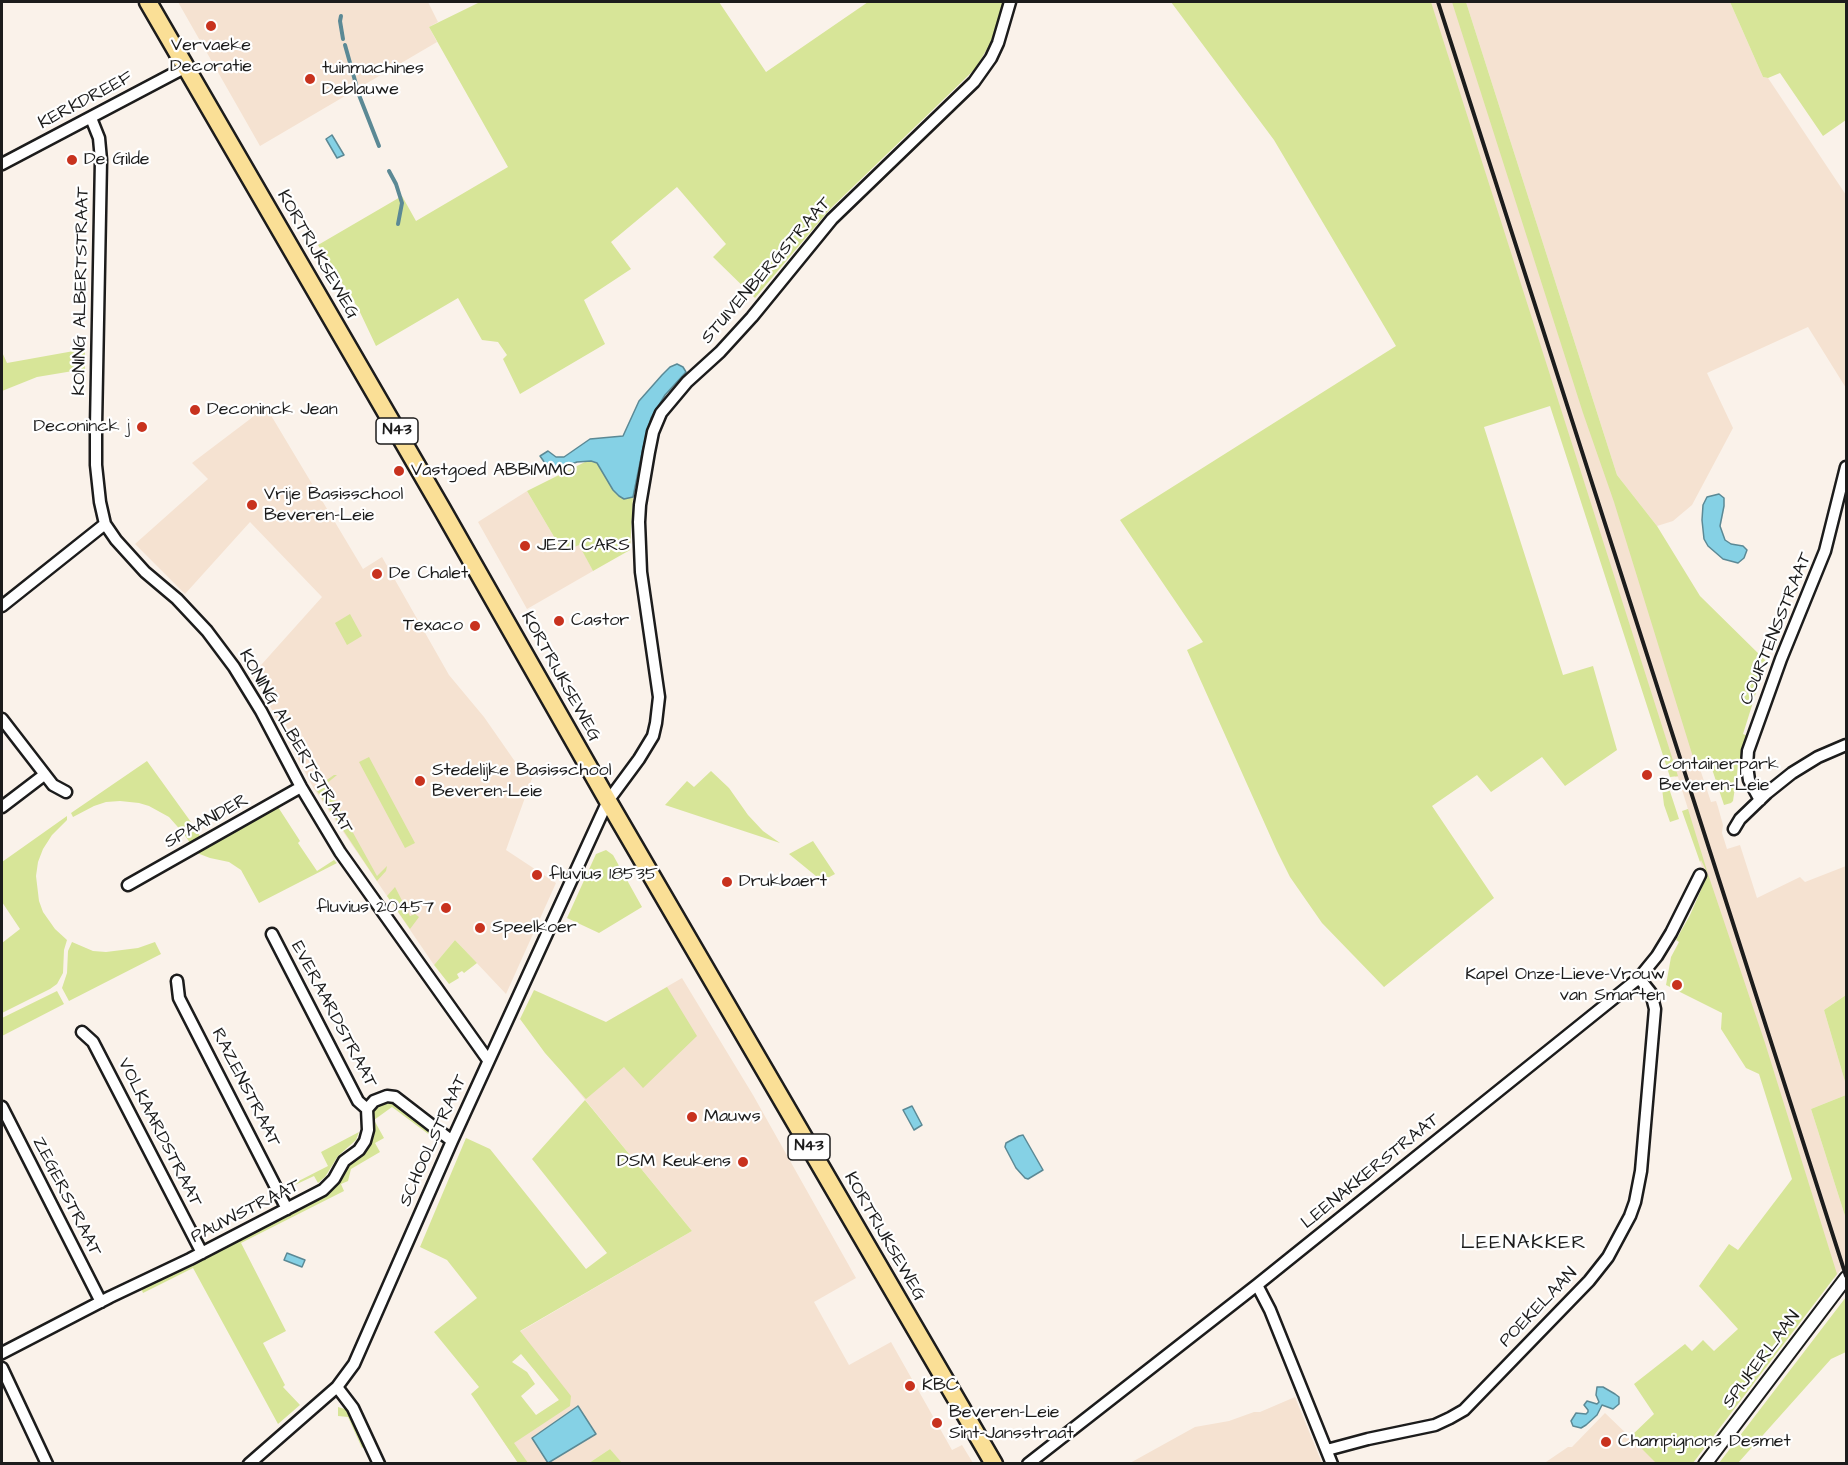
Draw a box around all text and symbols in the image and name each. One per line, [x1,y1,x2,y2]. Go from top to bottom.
marker: Vervaeke Decoratie [204,19,218,33]
place label: Vervaeke Decoratie [170,35,252,78]
place label: tuinmachines Deblauwe [322,58,424,100]
street label: KERKDREEF [35,67,137,135]
marker: tuinmachines Deblauwe [303,72,317,86]
place label: De Gilde [84,149,150,171]
marker: De Gilde [65,153,79,167]
street label: KONING ALBERTSTRAAT [69,186,95,396]
street label: KORTRIJKSEWEG [271,187,363,323]
street label: STUIVENBERGSTRAAT [697,193,837,349]
place label: Deconinck Jean [207,399,338,421]
marker: Deconinck Jean [188,403,202,417]
place label: Deconinck j [33,416,130,438]
road number: N43 [376,418,418,444]
marker: Deconinck j [135,420,149,434]
place label: Vastgoed ABBIMMO [411,460,575,482]
marker: Vastgoed ABBIMMO [392,464,406,478]
place label: Vrije Basisschool Beveren-Leie [264,484,403,526]
marker: Vrije Basisschool Beveren-Leie [245,498,259,512]
place label: JEZI CARS [537,535,630,557]
marker: JEZI CARS [518,539,532,553]
street label: COURTENSSTRAAT [1737,550,1817,708]
place label: De Chalet [389,563,468,585]
marker: De Chalet [370,567,384,581]
street label: KORTRIJKSEWEG [515,608,605,746]
place label: Castor [571,610,629,632]
marker: Castor [552,614,566,628]
place label: Texaco [403,615,463,637]
marker: Texaco [468,619,482,633]
street label: KONING ALBERTSTRAAT [233,646,357,838]
place label: Containerpark Beveren-Leie [1659,754,1779,796]
place label: Stedelijke Basisschool Beveren-Leie [432,760,611,802]
marker: Containerpark Beveren-Leie [1640,768,1654,782]
marker: Stedelijke Basisschool Beveren-Leie [413,774,427,788]
street label: SPAANDER [161,790,253,854]
place label: fluvius 18535 [549,864,658,886]
marker: fluvius 18535 [530,868,544,882]
place label: Drukbaert [739,871,827,893]
marker: Drukbaert [720,875,734,889]
place label: fluvius 20457 [316,897,434,919]
marker: fluvius 20457 [439,901,453,915]
place label: Speelkoer [492,917,577,939]
marker: Speelkoer [473,921,487,935]
street label: EVERAARDSTRAAT [285,938,381,1092]
place label: Kapel Onze-Lieve-Vrouw van Smarten [1465,964,1665,1006]
marker: Kapel Onze-Lieve-Vrouw van Smarten [1670,978,1684,992]
street label: RAZENSTRAAT [206,1025,284,1151]
street label: VOLKAARDSTRAAT [112,1055,206,1211]
street label: SCHOOLSTRAAT [395,1072,473,1210]
place label: Mauws [704,1106,761,1128]
marker: Mauws [685,1110,699,1124]
street label: LEENAKKERSTRAAT [1297,1110,1445,1234]
street label: ZEGERSTRAAT [27,1134,105,1260]
road number: N43 [788,1134,830,1160]
place label: DSM Keukens [617,1151,731,1173]
marker: DSM Keukens [736,1155,750,1169]
street label: KORTRIJKSEWEG [838,1169,930,1305]
street label: PAUWSTRAAT [188,1175,304,1249]
district label: LEENAKKER [1461,1232,1587,1256]
street label: POEKELAAN [1496,1264,1582,1352]
street label: SPIJKERLAAN [1718,1307,1806,1413]
place label: KBC [922,1375,958,1397]
marker: KBC [903,1379,917,1393]
place label: Beveren-Leie Sint-Jansstraat [949,1402,1074,1444]
marker: Beveren-Leie Sint-Jansstraat [930,1416,944,1430]
place label: Champignons Desmet [1618,1431,1791,1453]
marker: Champignons Desmet [1599,1435,1613,1449]

